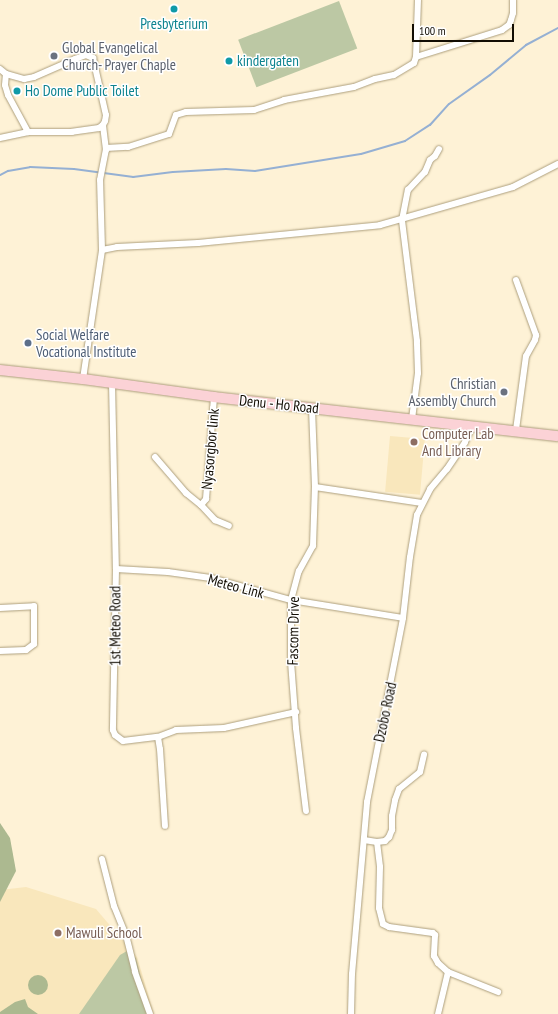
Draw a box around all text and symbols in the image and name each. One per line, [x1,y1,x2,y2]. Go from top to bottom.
marker: Presbyterium [169,4,179,14]
place label: Presbyterium [140,15,208,33]
scale bar [414,16,516,42]
text: 100 m [419,23,446,38]
place label: Global Evangelical Church- Prayer Chaple [62,38,177,73]
marker: Global Evangelical Church- Prayer Chaple [49,51,59,61]
place label: kindergaten [237,52,299,70]
marker: kindergaten [224,56,234,66]
place label: Ho Dome Public Toilet [25,82,140,100]
marker: Ho Dome Public Toilet [12,86,22,96]
place label: Social Welfare Vocational Institute [36,325,137,360]
marker: Social Welfare Vocational Institute [23,338,33,348]
place label: Christian Assembly Church [408,374,496,409]
marker: Christian Assembly Church [499,387,509,397]
street label: Denu - Ho Road [238,391,320,417]
street label: Nyasorgbor link [197,408,223,490]
place label: Computer Lab And Library [422,424,494,459]
marker: Computer Lab And Library [409,437,419,447]
street label: Meteo Link [206,570,266,602]
street label: 1st Meteo Road [106,586,124,666]
street label: Fascom Drive [283,596,303,666]
street label: Dzobo Road [370,680,400,744]
place label: Mawuli School [66,924,142,942]
marker: Mawuli School [53,928,63,938]

